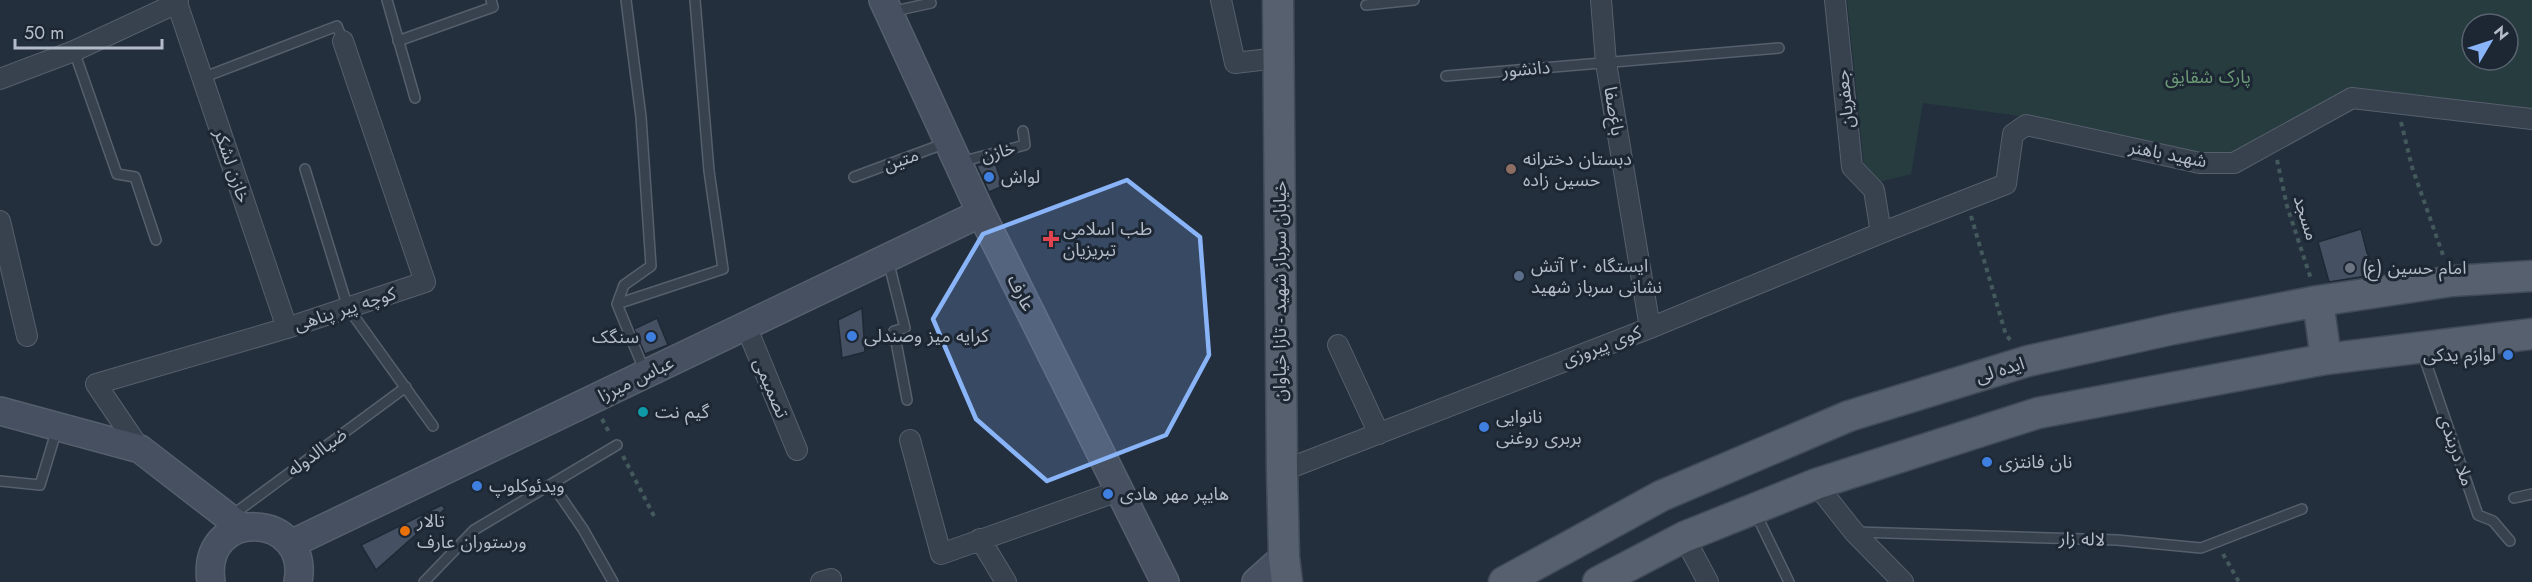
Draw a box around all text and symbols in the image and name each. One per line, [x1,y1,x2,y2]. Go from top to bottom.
scale bar [15,12,162,50]
north arrow [2460,12,2520,72]
text: 50 m [24,20,64,46]
text: N [2488,21,2514,45]
street label: دانشور [1500,54,1551,84]
park label: پارک شقایق [2165,64,2251,90]
street label: جعفریان [1829,69,1861,129]
street label: باغ‌صفا [1596,84,1631,138]
street label: خازن لشکر [207,125,257,206]
street label: شهید باهنر [2126,134,2209,174]
street label: خازن [978,135,1018,169]
street label: متین [880,142,922,178]
place label: دبستان دخترانه حسین زاده [1523,146,1632,193]
marker: دبستان دخترانه حسین زاده [1504,162,1518,176]
place label: لواش [1001,164,1040,190]
marker: لواش [982,170,996,184]
street label: خیابان سرباز شهید - تازا خیاوان [1267,181,1293,401]
street label: مسجد [2287,192,2325,244]
place label: طب اسلامی تبریزیان [1063,216,1152,263]
marker: طب اسلامی تبریزیان [1044,232,1058,246]
place label: ایستگاه ۲۰ آتش نشانی سرباز شهید [1531,253,1662,300]
place label: امام حسین (ع) [2362,255,2467,282]
marker: امام حسین (ع) [2343,261,2357,275]
marker: ایستگاه ۲۰ آتش نشانی سرباز شهید [1512,269,1526,283]
street label: عارف [1001,270,1041,316]
street label: کوچه پیر پناهی [291,280,400,338]
street label: کوی پیروزی [1559,319,1646,373]
place label: کرایه میز وصندلی [864,323,989,349]
place label: سنگک [592,324,639,350]
marker: کرایه میز وصندلی [845,329,859,343]
marker: سنگک [644,330,658,344]
place label: لوازم یدکی [2423,342,2496,369]
marker: لوازم یدکی [2501,348,2515,362]
street label: عباس میرزا [594,349,678,409]
street label: ایده لى [1972,350,2028,390]
street label: تصمیمی [747,354,795,422]
place label: گیم نت [655,399,710,425]
place label: نانوایی بربری روغنی [1496,404,1582,451]
marker: گیم نت [636,405,650,419]
street label: ملا دربندی [2432,411,2480,489]
marker: نانوایی بربری روغنی [1477,420,1491,434]
street label: ضیاالدوله [282,421,352,483]
place label: نان فانتزی [1999,449,2072,475]
marker: نان فانتزی [1980,455,1994,469]
place label: ویدئوکلوپ [489,473,565,499]
marker: ویدئوکلوپ [470,479,484,493]
place label: هایپر مهر هادی [1120,481,1229,507]
marker: هایپر مهر هادی [1101,487,1115,501]
place label: تالار ورستوران عارف [416,508,527,555]
marker: تالار ورستوران عارف [398,524,412,538]
street label: لاله زار [2057,525,2106,553]

